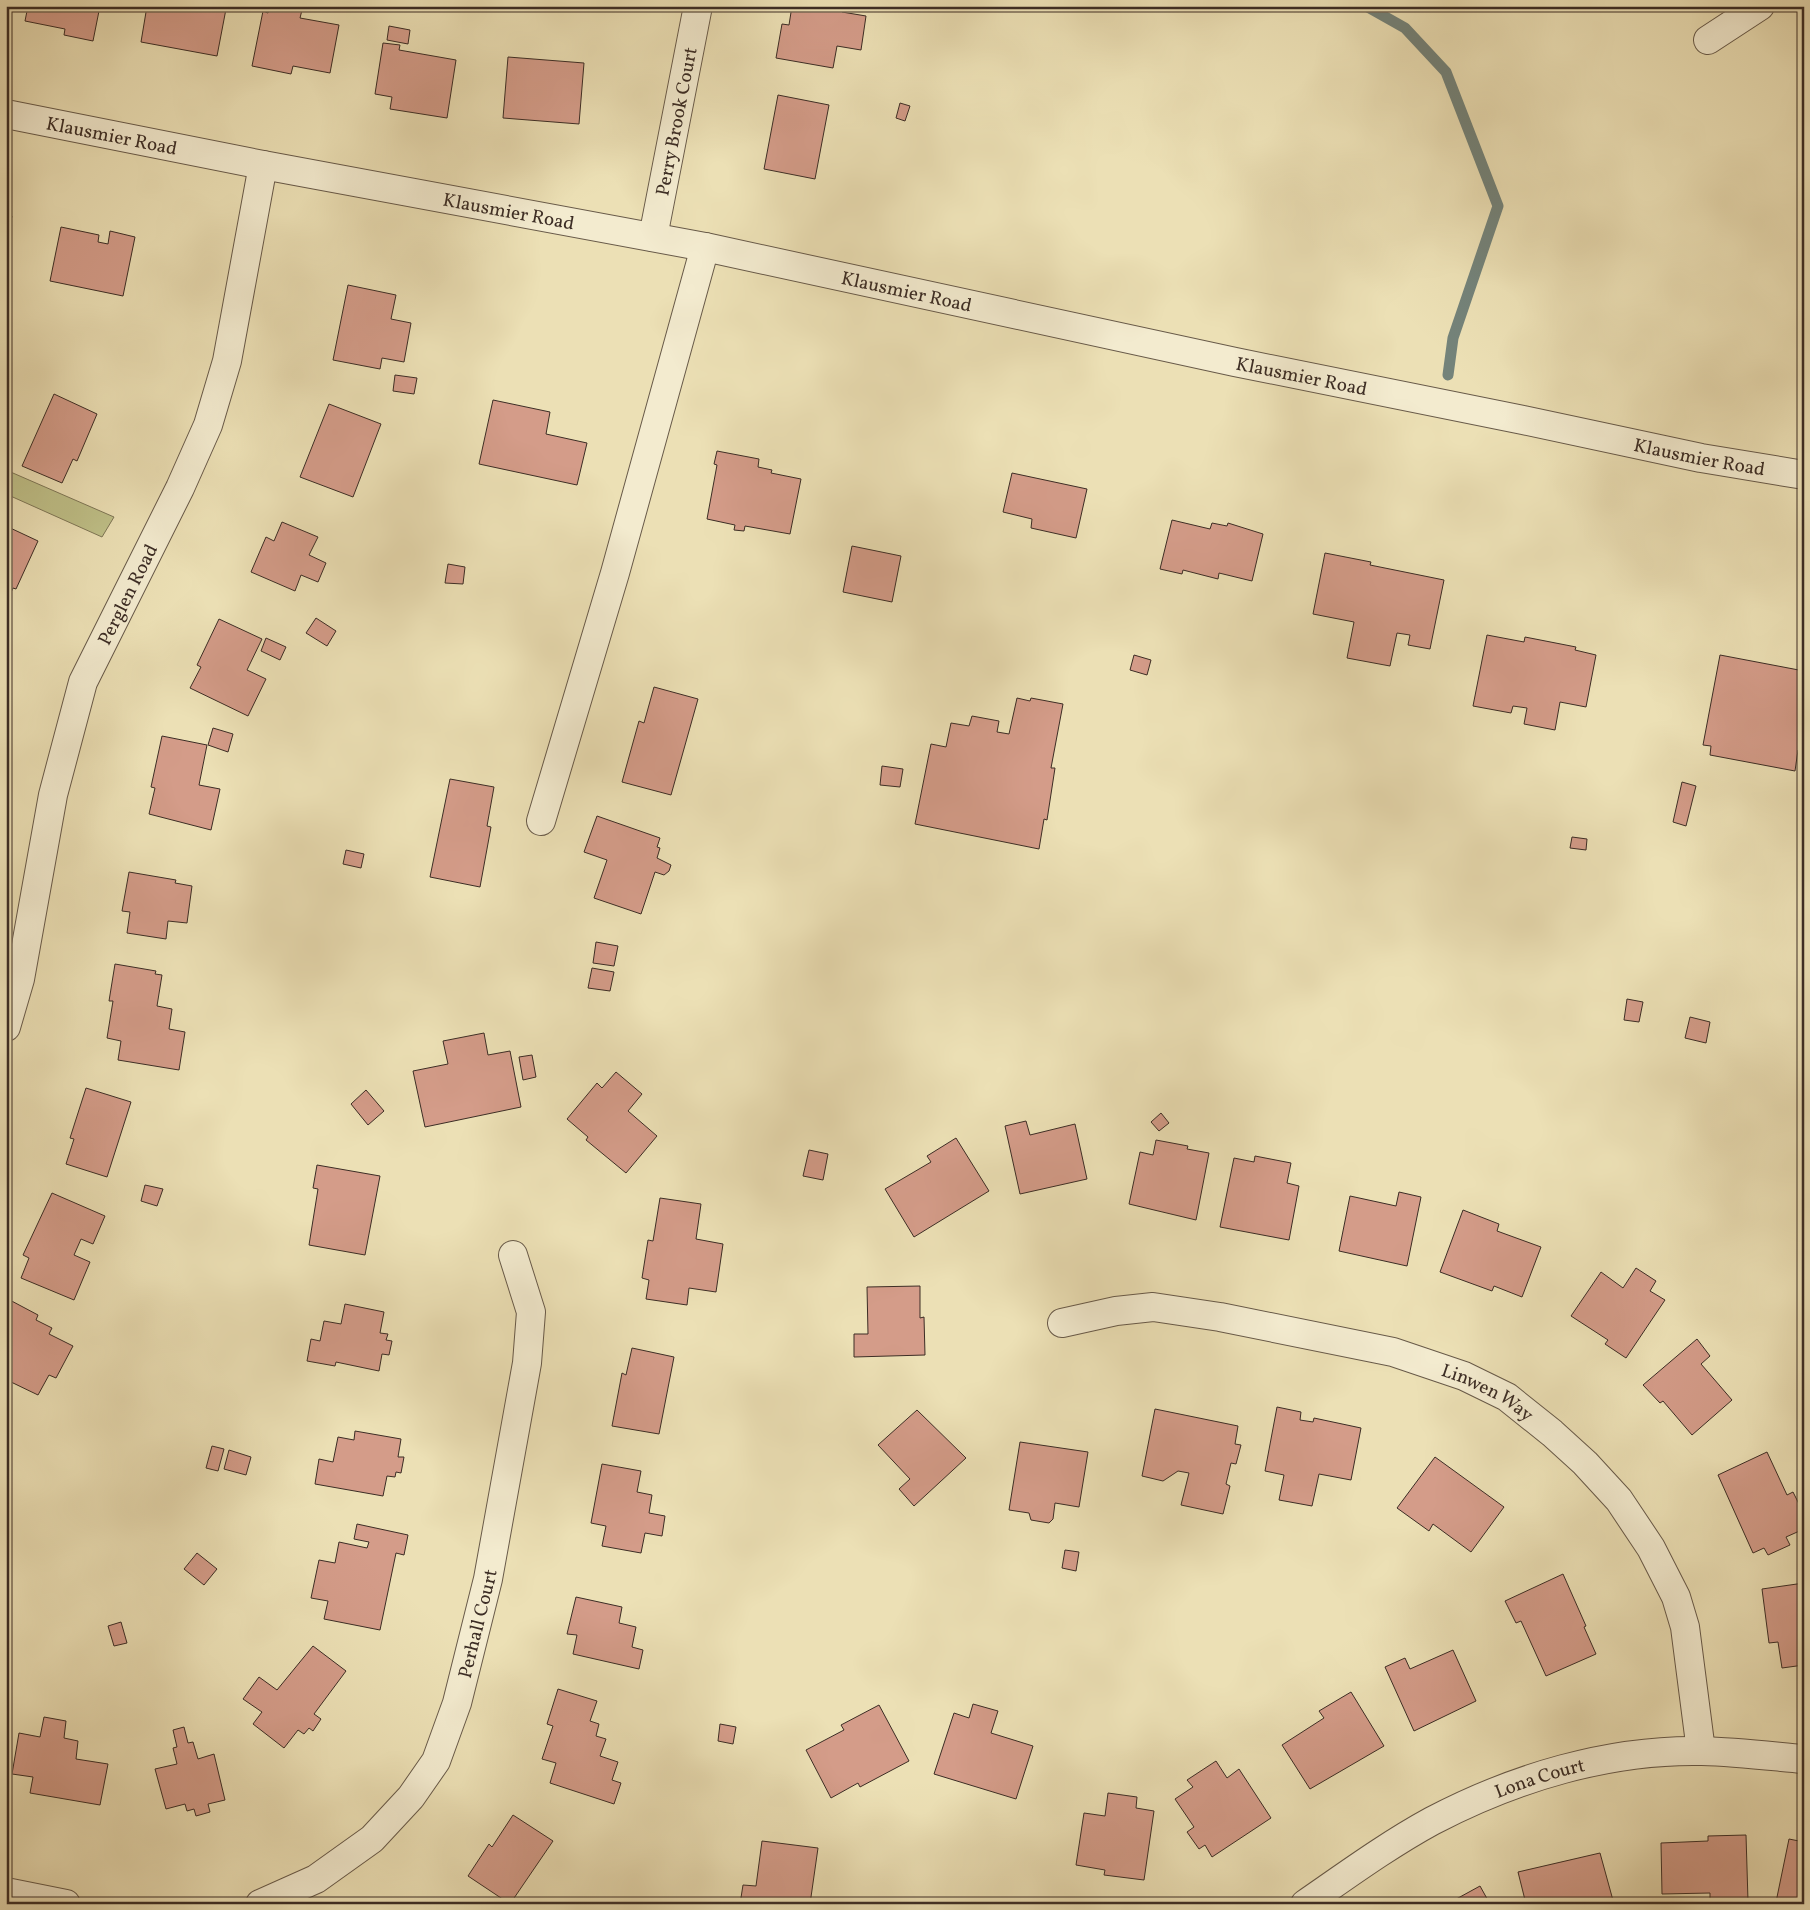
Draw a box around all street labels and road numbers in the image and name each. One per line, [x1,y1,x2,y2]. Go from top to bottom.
street label: Perry Brook Court [650,45,705,198]
street label: Klausmier Road [44,111,179,163]
street label: Klausmier Road [441,188,576,237]
street label: Klausmier Road [838,266,974,320]
street label: Klausmier Road [1234,352,1369,403]
street label: Klausmier Road [1631,433,1767,483]
street label: Perglen Road [92,540,165,650]
street label: Linwen Way [1438,1358,1538,1428]
street label: Perhall Court [453,1567,505,1681]
street label: Lona Court [1491,1753,1588,1806]

